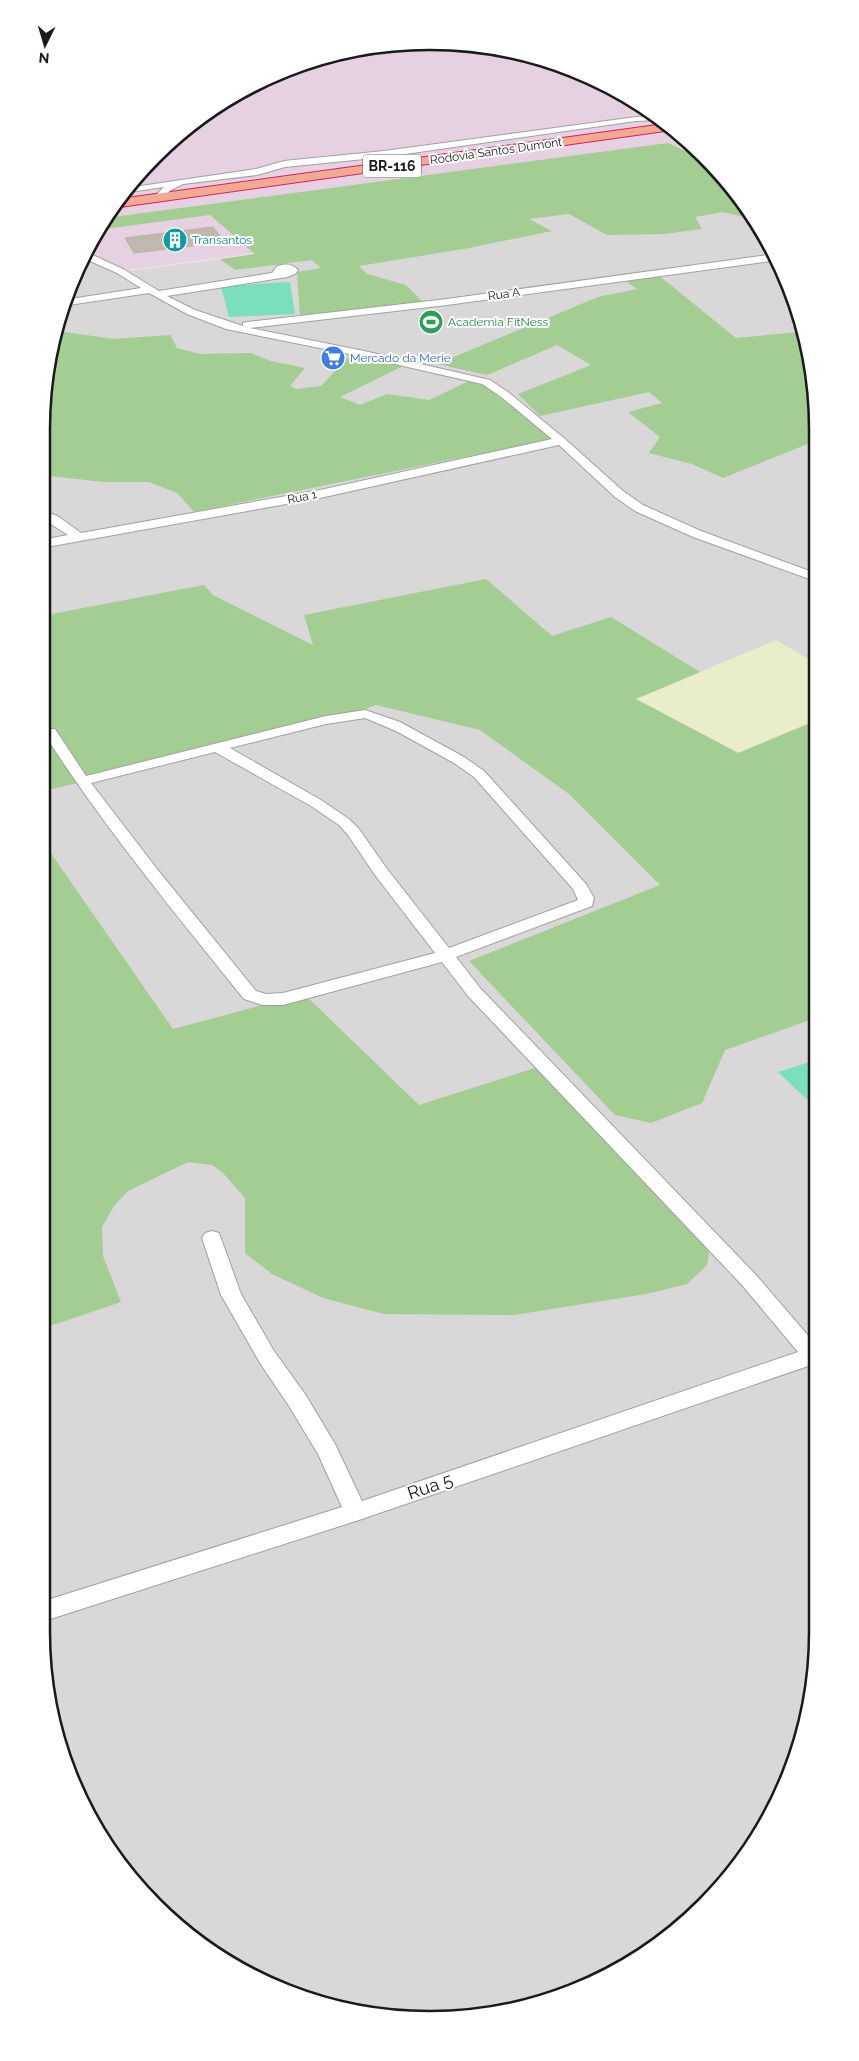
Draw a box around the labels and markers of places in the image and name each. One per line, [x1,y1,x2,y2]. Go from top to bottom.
building icon: Transantos [162,227,188,253]
place label: Transantos [192,233,252,247]
sports icon: Academia FitNess [418,309,444,335]
place label: Academia FitNess [448,315,549,329]
supermarket icon: Mercado da Merie [320,345,346,371]
place label: Mercado da Merie [350,351,451,365]

